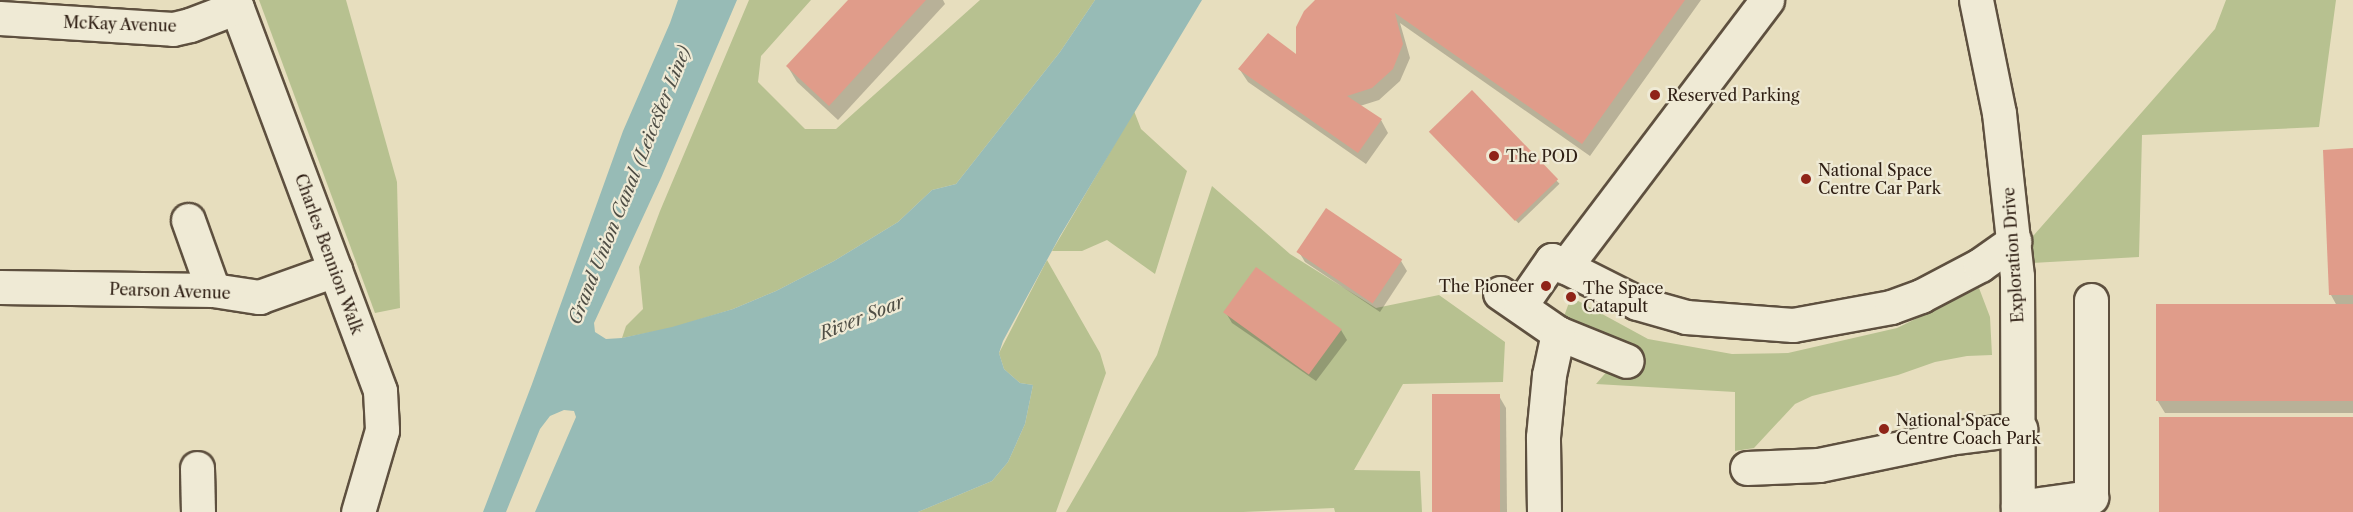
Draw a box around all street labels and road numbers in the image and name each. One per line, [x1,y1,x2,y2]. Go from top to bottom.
street label: McKay Avenue [62,12,178,36]
street label: Charles Bennion Walk [291,171,367,337]
street label: Exploration Drive [1999,186,2027,324]
street label: Pearson Avenue [109,279,231,303]

